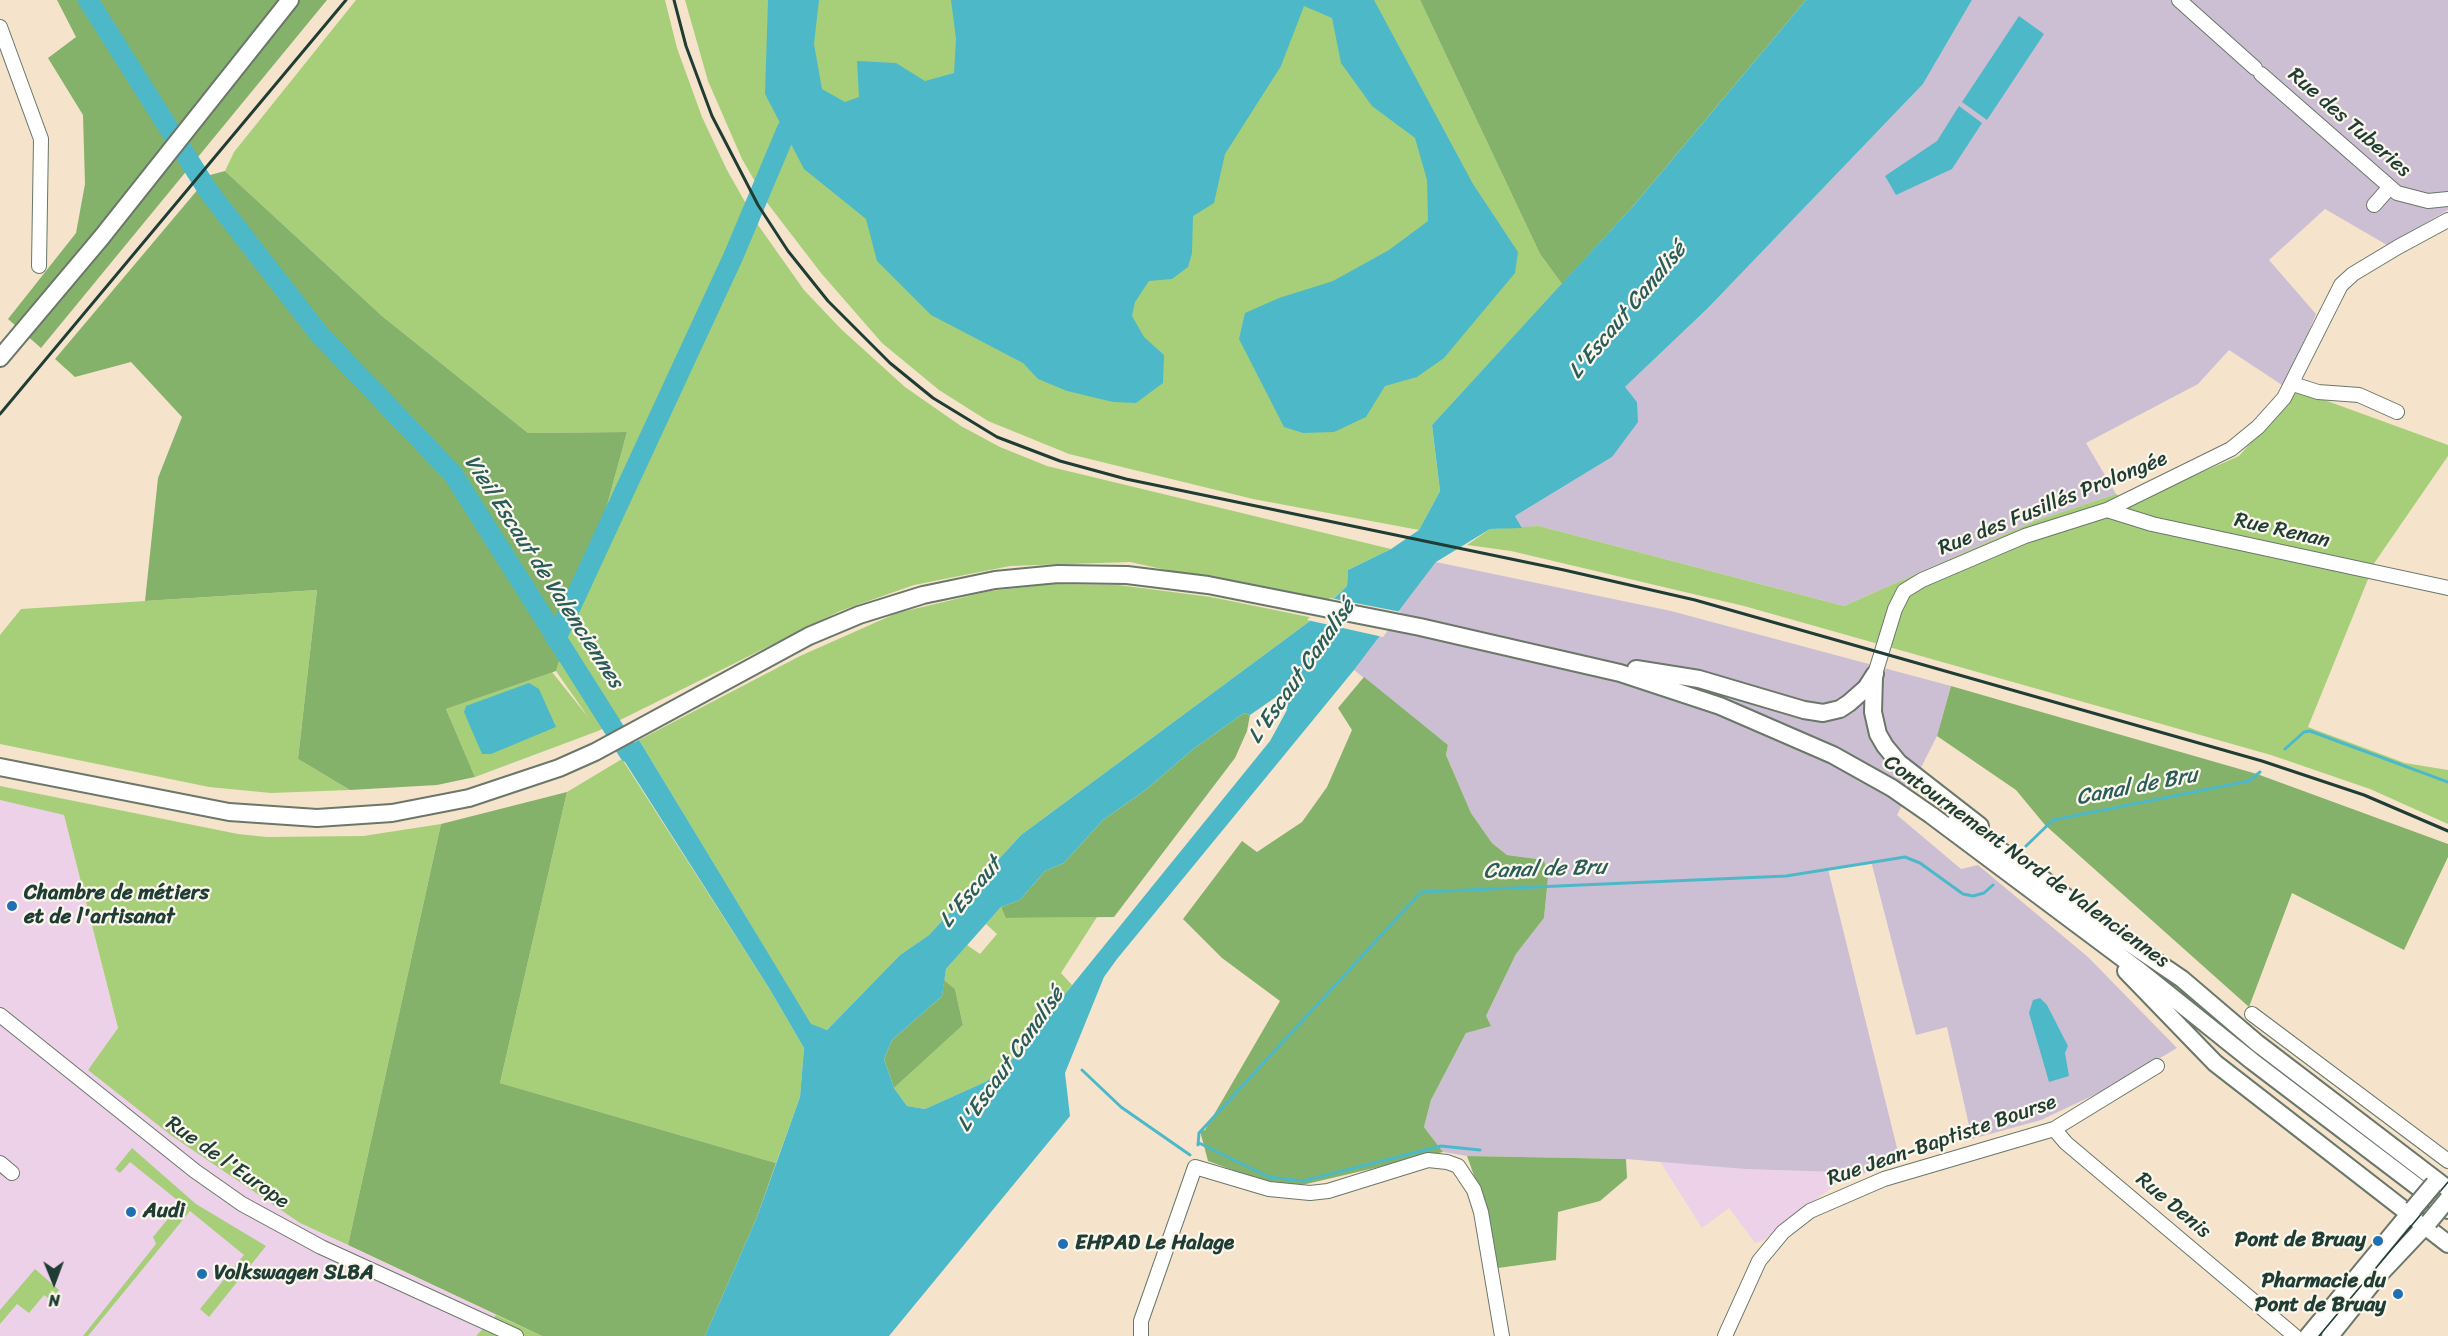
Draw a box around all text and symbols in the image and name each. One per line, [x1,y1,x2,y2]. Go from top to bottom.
street label: Rue des Tuberies [2282,63,2416,183]
water label: L'Escaut Canalisé [1563,238,1693,384]
street label: Rue des Fusillés Prolongée [1935,446,2171,562]
water label: Vieil Escaut de Valenciennes [458,451,628,693]
street label: Rue Renan [2232,508,2332,554]
water label: L'Escaut Canalisé [1243,595,1361,749]
street label: Contournement Nord de Valenciennes [1879,750,2173,974]
water label: Canal de Bru [2074,762,2200,812]
water label: L'Escaut [934,853,1008,933]
water label: Canal de Bru [1483,855,1607,885]
place label: Chambre de métiers et de l'artisanat [24,881,209,931]
marker: Chambre de métiers et de l'artisanat [5,899,19,913]
water label: L'Escaut Canalisé [952,983,1070,1137]
street label: Rue Jean-Baptiste Bourse [1824,1090,2060,1192]
street label: Rue de l'Europe [160,1111,294,1215]
street label: Rue Denis [2130,1167,2216,1245]
place label: Audi [143,1199,185,1225]
marker: Audi [124,1205,138,1219]
place label: Pont de Bruay [2235,1228,2366,1254]
place label: EHPAD Le Halage [1075,1231,1234,1257]
marker: Pont de Bruay [2371,1234,2385,1248]
marker: EHPAD Le Halage [1056,1237,1070,1251]
north arrow [24,1252,84,1312]
place label: Volkswagen SLBA [214,1261,374,1287]
marker: Volkswagen SLBA [195,1267,209,1281]
place label: Pharmacie du Pont de Bruay [2255,1269,2386,1319]
text: N [49,1286,60,1315]
marker: Pharmacie du Pont de Bruay [2391,1287,2405,1301]

